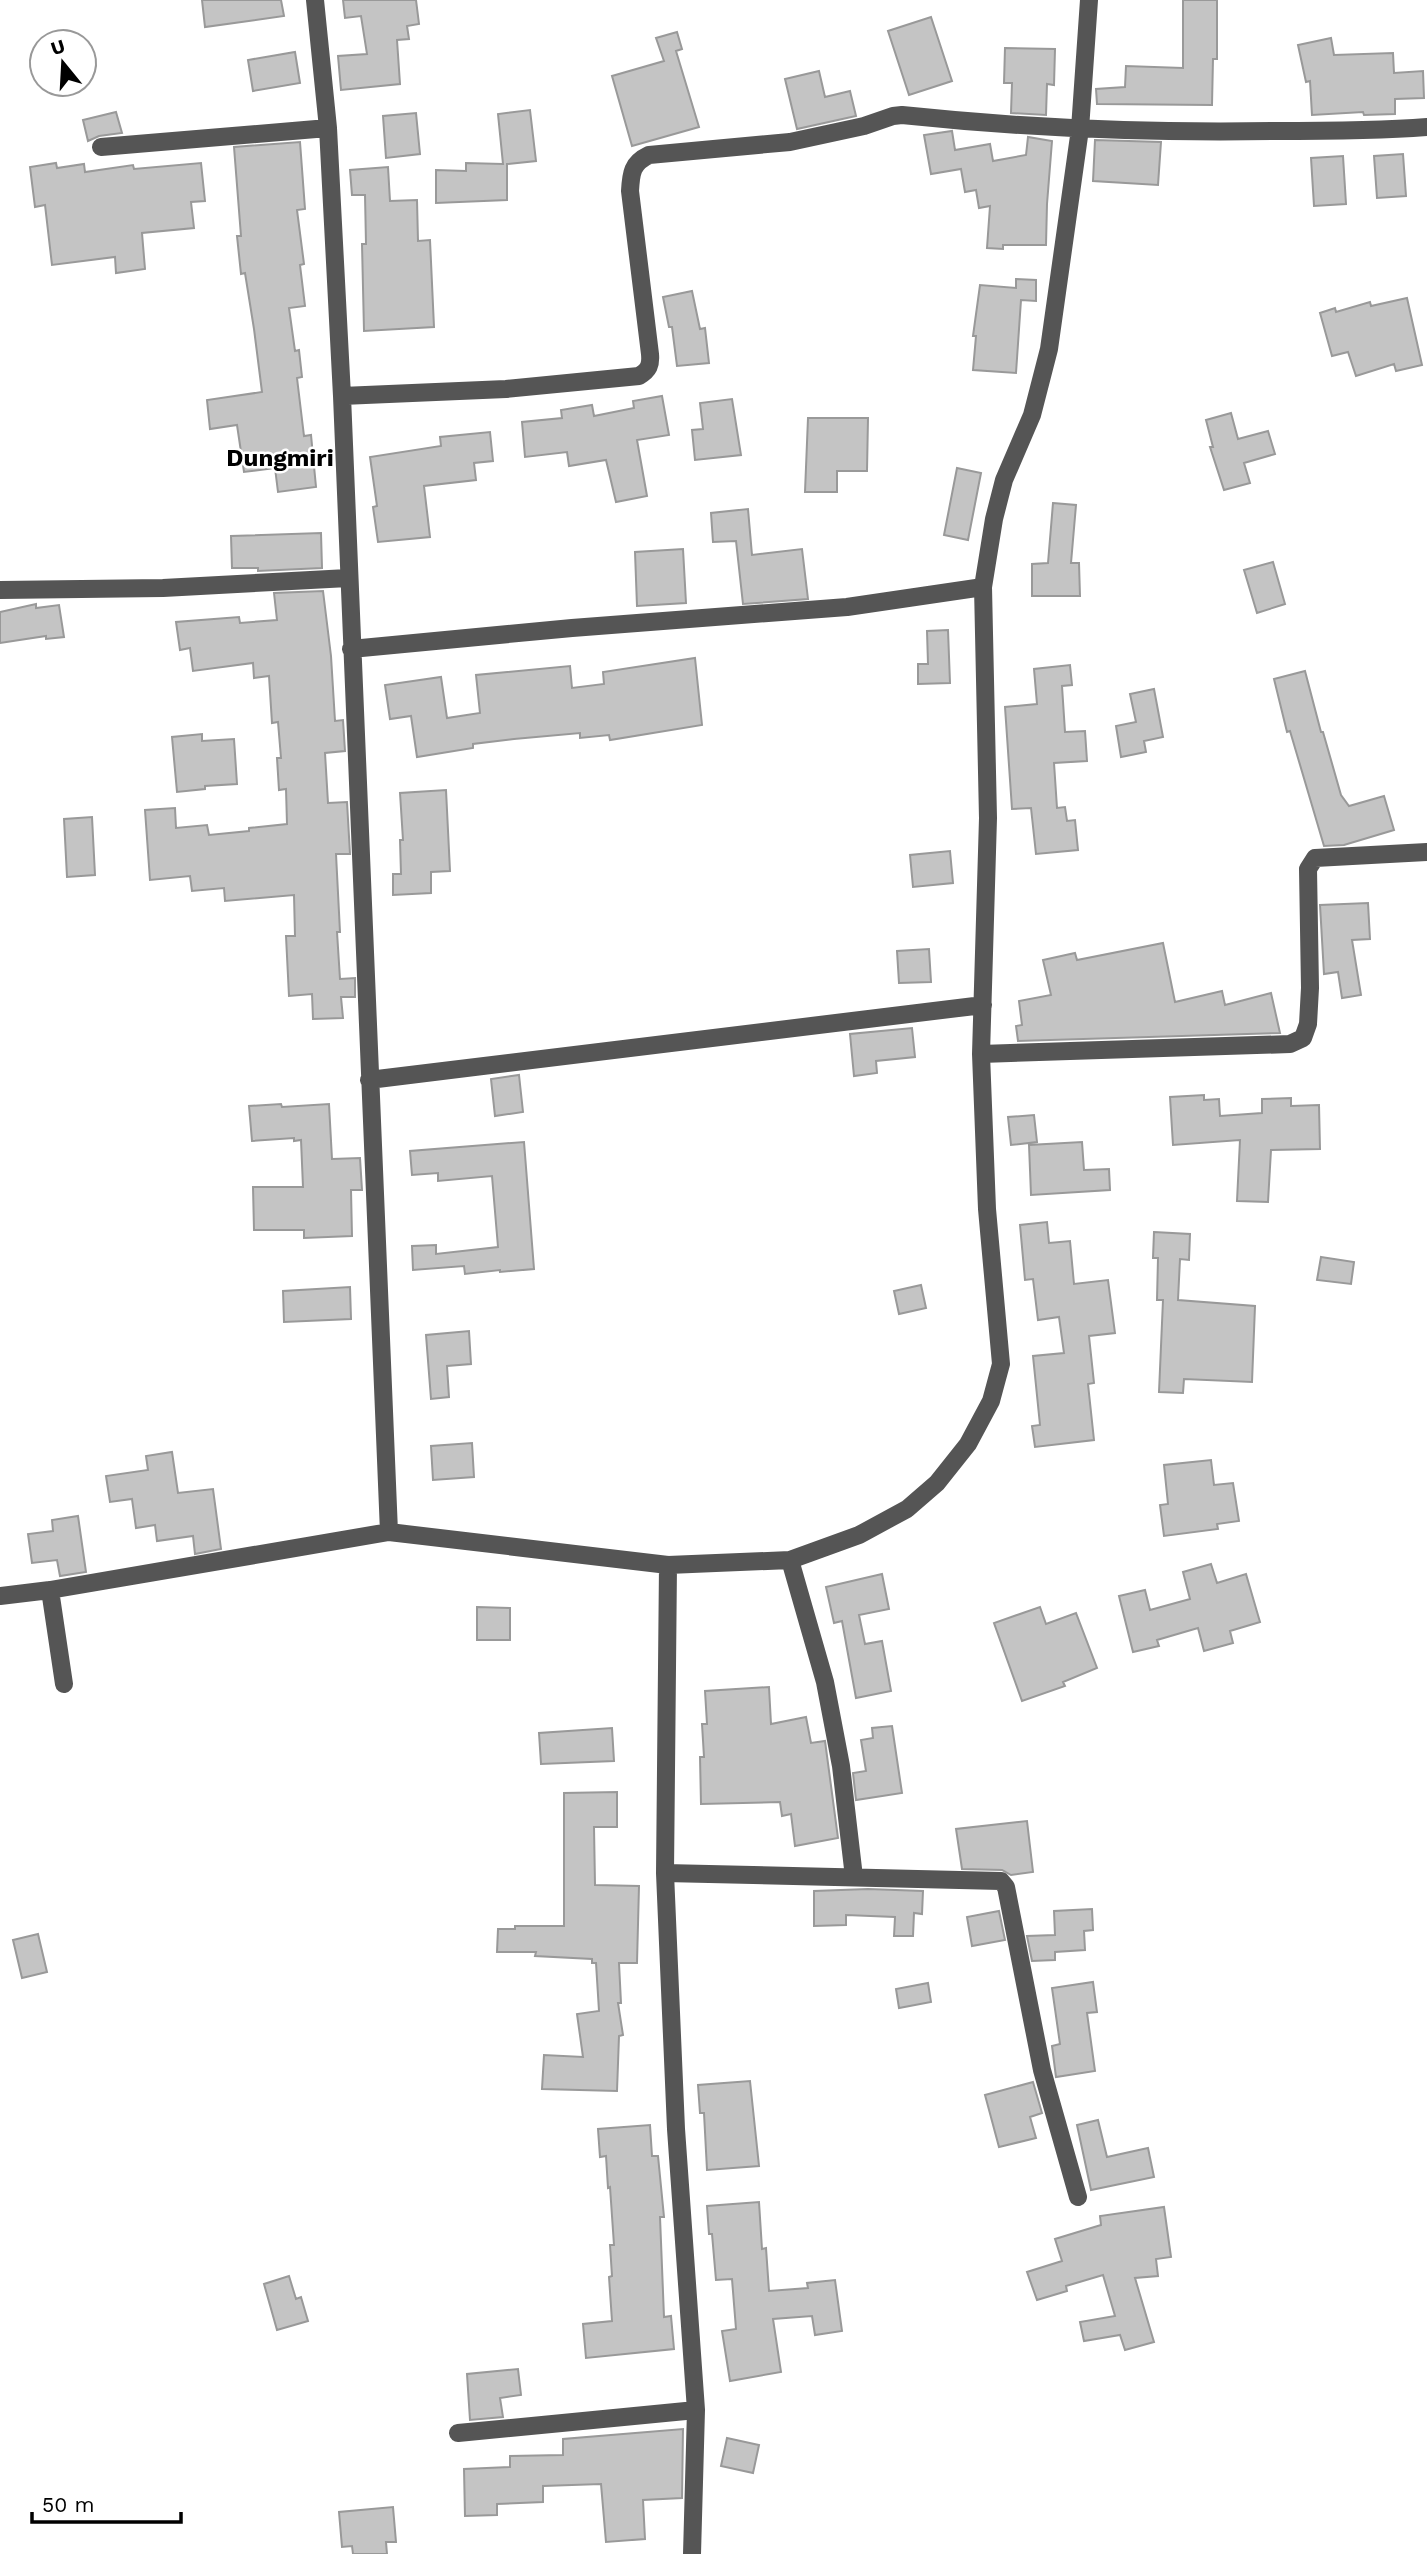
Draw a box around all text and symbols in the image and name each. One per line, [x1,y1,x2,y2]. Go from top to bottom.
north arrow [28,28,98,98]
text: U [48,34,68,60]
district label: Dungmiri [226,444,334,472]
scale bar [32,2480,180,2524]
text: 50 m [42,2492,94,2517]

